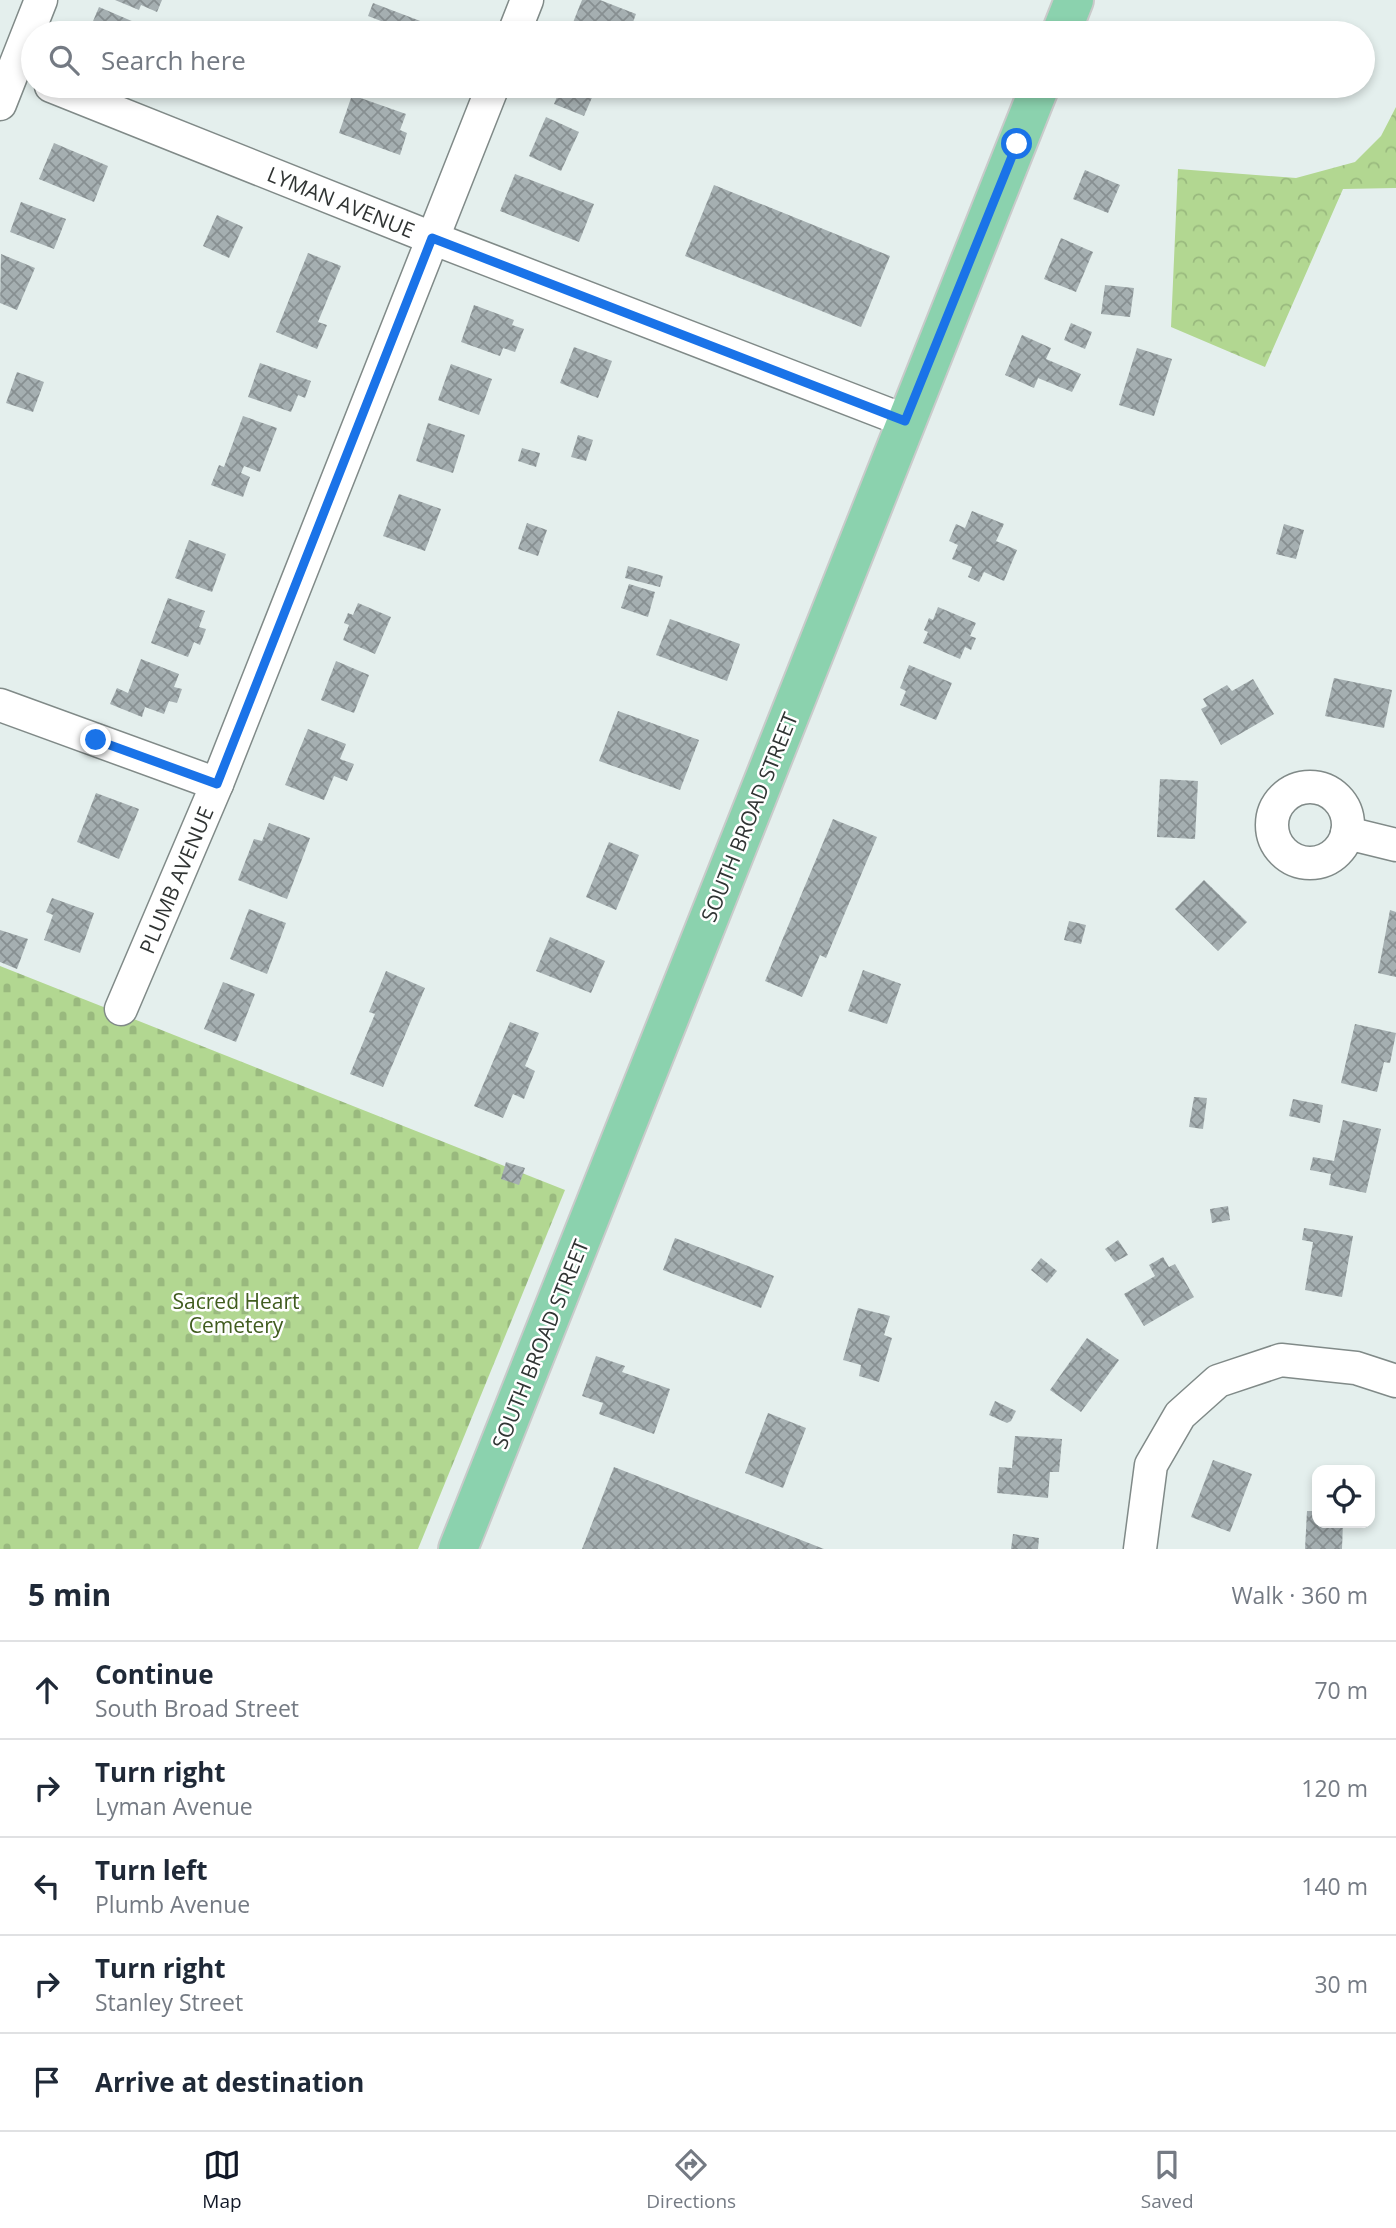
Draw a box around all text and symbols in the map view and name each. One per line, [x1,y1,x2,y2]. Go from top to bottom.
search box [21,21,1375,98]
icon: search [45,41,83,79]
text: Search here [101,42,246,78]
route start [1001,128,1032,159]
street label: LYMAN AVENUE [263,160,419,244]
street label: SOUTH BROAD STREET [694,708,804,926]
route end [80,724,111,755]
street label: PLUMB AVENUE [132,802,220,958]
street label: SOUTH BROAD STREET [485,1235,595,1453]
park label: Sacred Heart Cemetery [173,1287,299,1339]
map controls [1312,1465,1375,1528]
button: locate [1312,1465,1375,1528]
text: 5 min [28,1574,111,1615]
text: Walk · 360 m [1231,1579,1368,1611]
text: Continue [95,1656,214,1692]
icon: ahead [28,1671,66,1709]
text: 70 m [1314,1674,1368,1706]
text: South Broad Street [95,1692,299,1724]
text: Turn right [95,1754,226,1790]
icon: right [28,1769,66,1807]
text: 120 m [1301,1772,1368,1804]
text: Lyman Avenue [95,1790,253,1822]
text: Turn left [95,1852,207,1888]
icon: left [28,1867,66,1905]
text: 140 m [1301,1870,1368,1902]
text: Plumb Avenue [95,1888,250,1920]
text: Turn right [95,1950,226,1986]
icon: right [28,1965,66,2003]
text: 30 m [1314,1968,1368,2000]
text: Stanley Street [95,1986,243,2018]
icon: arrive [28,2063,66,2101]
text: Arrive at destination [95,2064,364,2100]
tab: Map [202,2146,242,2214]
tab: Directions [646,2146,736,2214]
tab: Saved [1141,2146,1194,2214]

